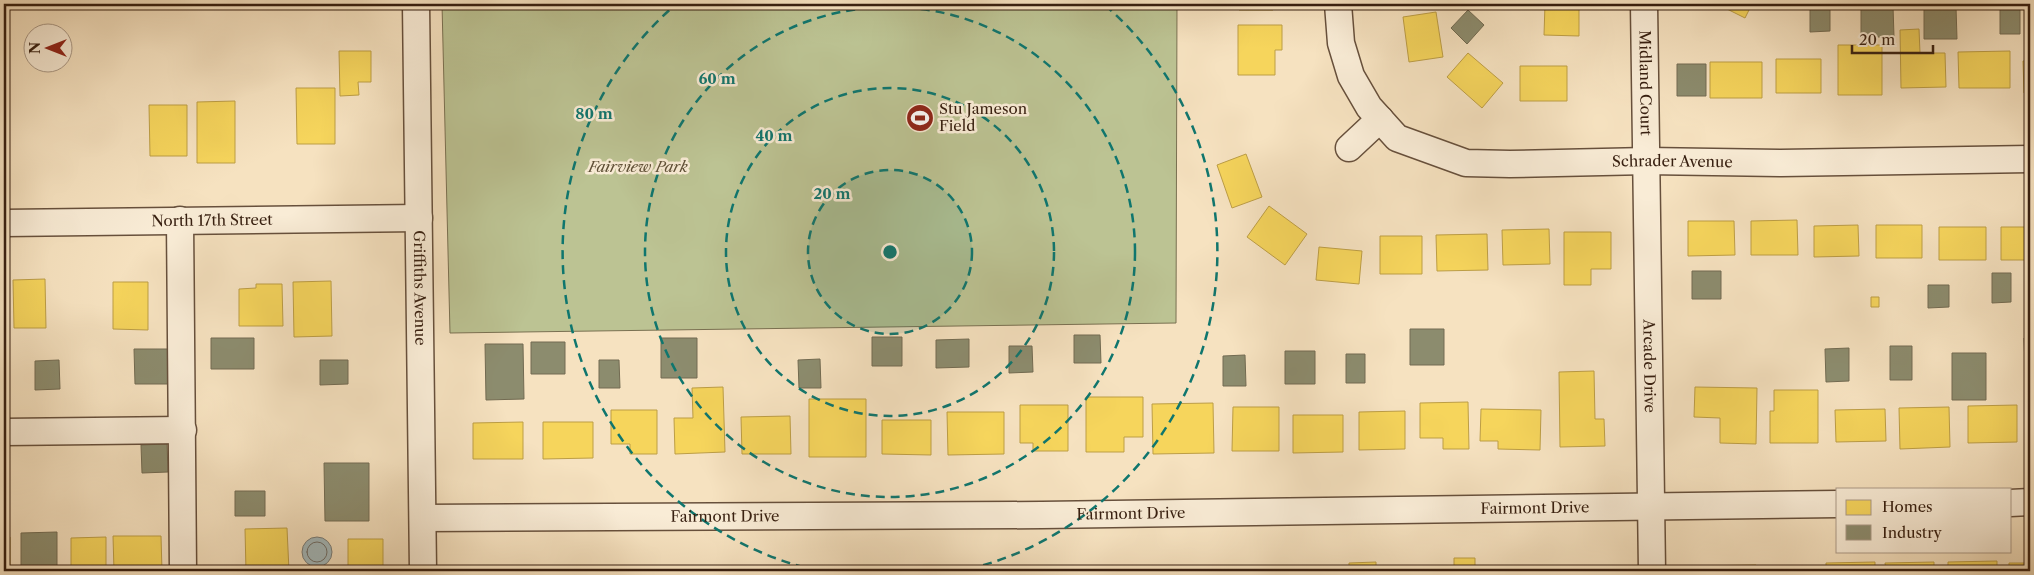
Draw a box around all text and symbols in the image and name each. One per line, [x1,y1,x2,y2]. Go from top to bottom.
north arrow [22,22,72,72]
scale bar [1852,22,1933,54]
street label: Midland Court [1635,30,1656,137]
text: 20 m [1859,30,1895,49]
text: N [26,42,44,54]
text: 60 m [698,69,736,88]
place label: Stu Jameson Field [939,99,1028,135]
sports icon: Stu Jameson Field [905,103,935,133]
text: 80 m [575,104,613,123]
text: 40 m [755,126,793,145]
street label: Schrader Avenue [1612,151,1733,171]
park label: Fairview Park [587,157,688,176]
text: 20 m [813,184,851,203]
street label: North 17th Street [151,210,273,230]
street label: Griffiths Avenue [410,230,430,346]
centre of rings [881,243,899,261]
street label: Arcade Drive [1639,318,1660,413]
legend [1836,488,2012,552]
street label: Fairmont Drive [1480,497,1590,518]
text: Homes [1882,497,1933,516]
street label: Fairmont Drive [1076,503,1186,524]
street label: Fairmont Drive [670,506,780,526]
text: Industry [1882,523,1942,542]

